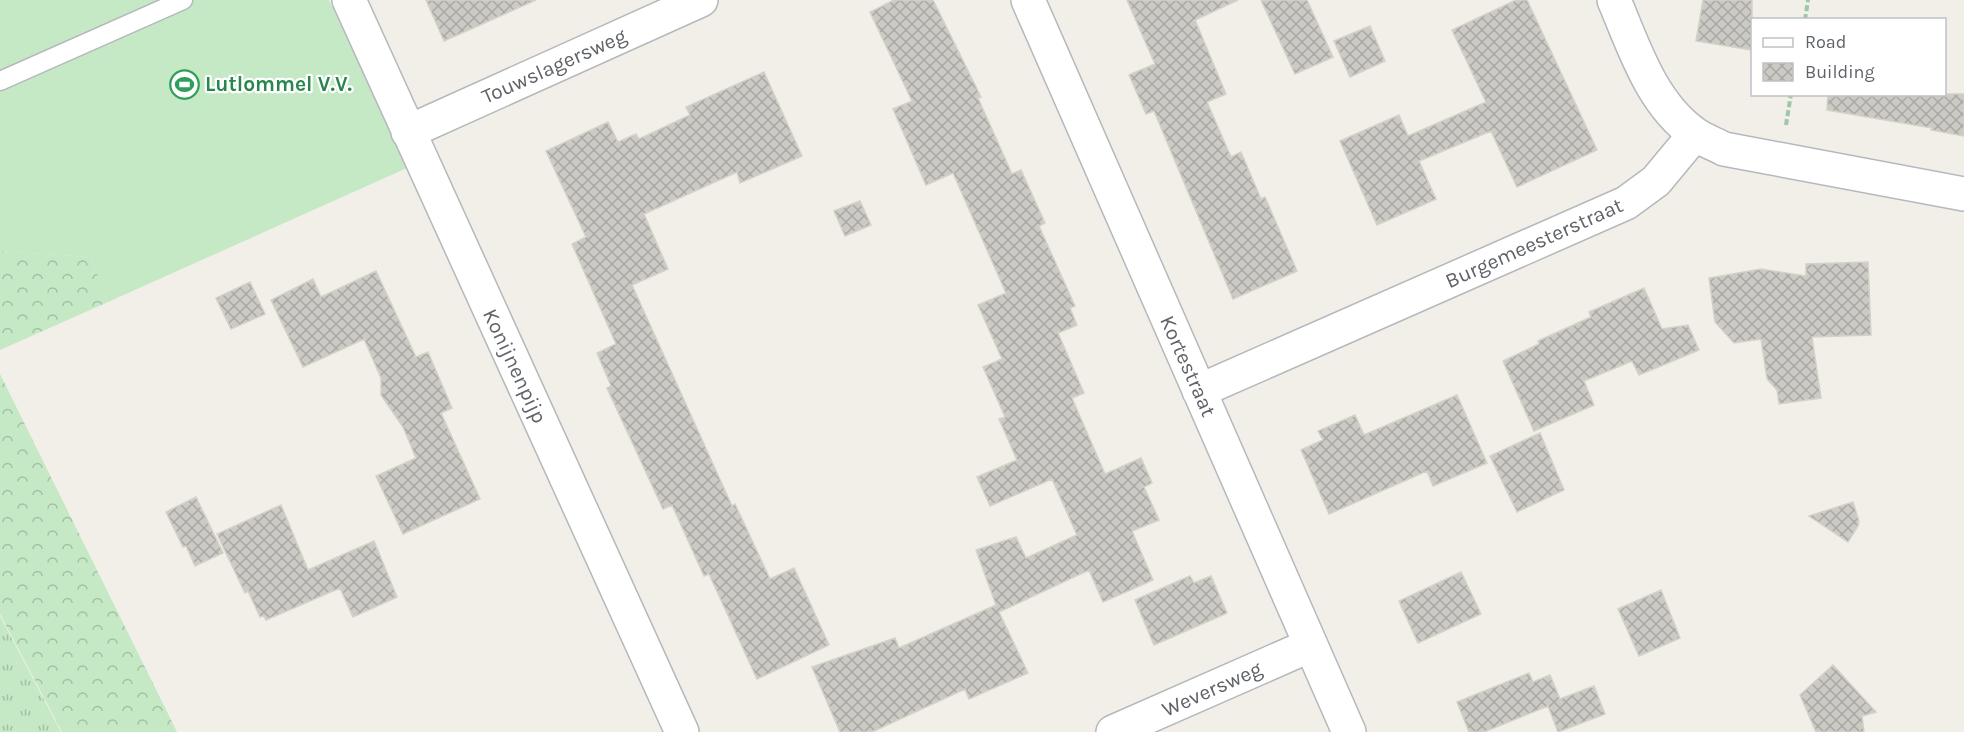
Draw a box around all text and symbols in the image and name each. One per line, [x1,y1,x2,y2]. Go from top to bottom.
legend [1751,18,1946,96]
street label: Touwslagersweg [478,23,630,109]
text: Road [1805,31,1846,53]
text: Building [1805,61,1875,83]
sports icon: Lutlommel V.V. [168,68,200,100]
place label: Lutlommel V.V. [205,72,352,96]
street label: Burgemeesterstraat [1442,193,1627,293]
street label: Konijnenpijp [478,305,552,427]
street label: Kortestraat [1155,312,1221,420]
street label: Weversweg [1158,656,1266,722]

